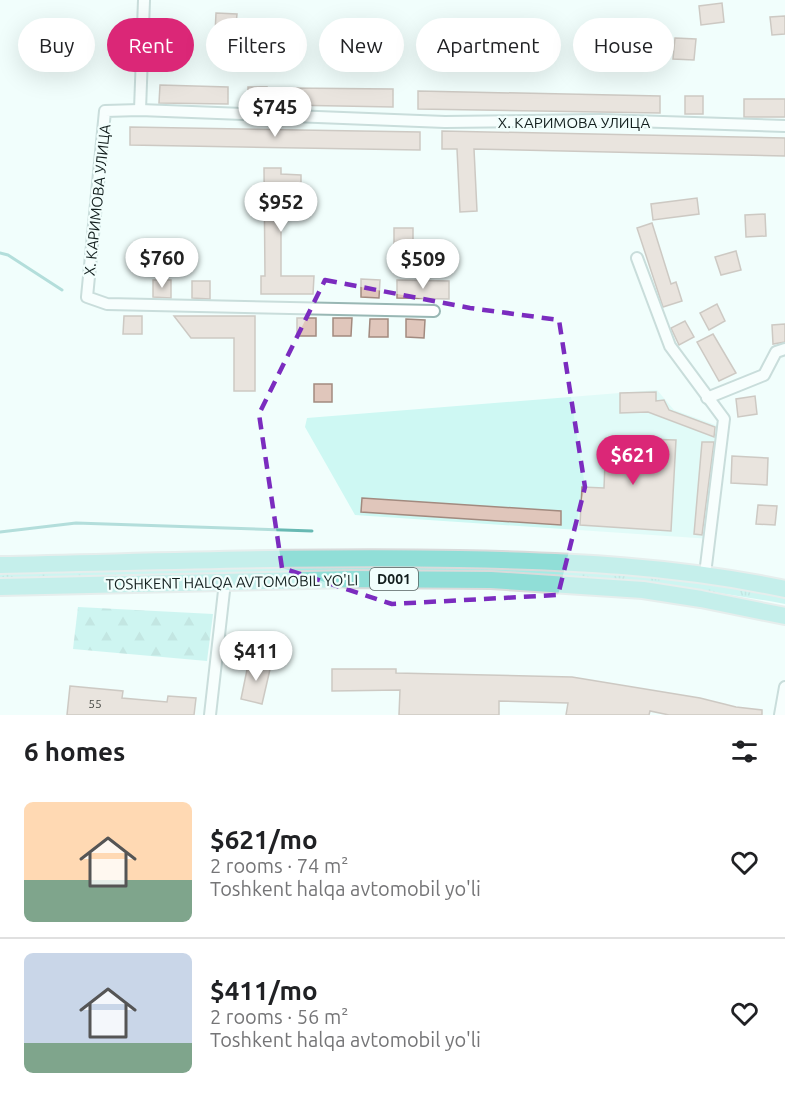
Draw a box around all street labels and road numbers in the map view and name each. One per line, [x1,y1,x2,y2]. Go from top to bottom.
street label: Х. КАРИМОВА УЛИЦА [498,114,650,131]
street label: Х. КАРИМОВА УЛИЦА [81,123,113,277]
road number: D001 [370,568,418,590]
street label: TOSHKENT HALQA AVTOMOBIL YO'LI [106,571,358,593]

